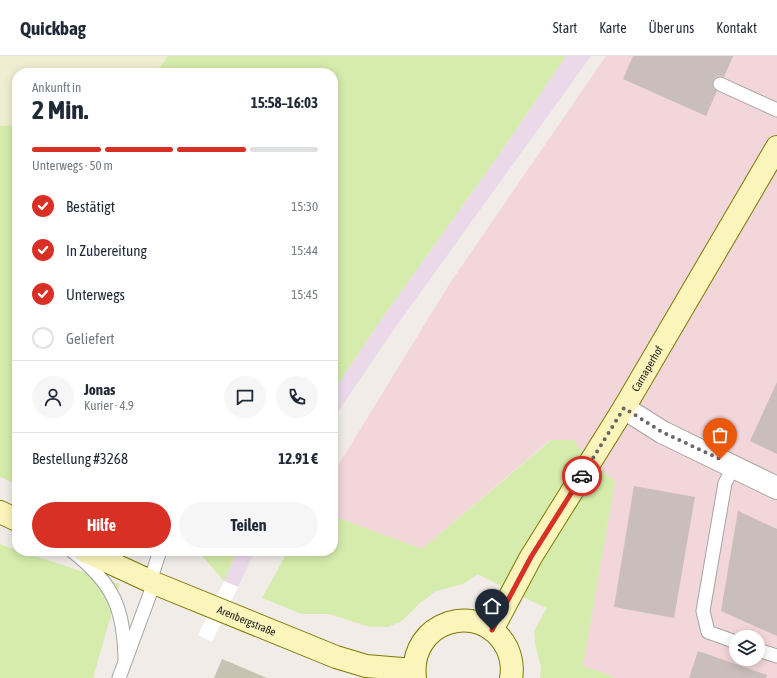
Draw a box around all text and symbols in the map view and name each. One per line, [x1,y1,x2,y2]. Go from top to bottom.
text: Quickbag [20,17,86,39]
text: Start [553,20,577,36]
text: Karte [599,20,627,36]
text: Über uns [649,20,694,36]
text: Kontakt [716,20,757,36]
text: Ankunft in [32,80,81,95]
text: 15:58–16:03 [251,94,318,111]
text: 2 Min. [32,95,88,125]
text: Unterwegs · 50 m [32,158,113,173]
icon: check [32,195,54,217]
text: Bestätigt [66,198,115,215]
text: 15:30 [291,199,318,214]
icon: check [32,239,54,261]
text: In Zubereitung [66,242,147,259]
text: 15:44 [291,243,318,258]
icon: check [32,283,54,305]
text: Unterwegs [66,286,125,303]
text: 15:45 [291,287,318,302]
text: Geliefert [66,330,115,347]
street label: Carnaperhof [629,344,665,394]
button: person [32,376,74,418]
button: chat [224,376,266,418]
button: phone [276,376,318,418]
text: Jonas [84,381,115,398]
text: Kurier · 4.9 [84,398,134,413]
pin [703,418,737,459]
icon: bag [709,424,731,446]
text: Bestellung #3268 [32,450,128,467]
text: 12.91 € [278,450,318,467]
courier [562,456,602,496]
icon: car [571,465,593,487]
button: Hilfe [32,502,171,548]
button: Teilen [179,502,318,548]
pin [475,589,509,630]
icon: home [481,595,503,617]
street label: Arenbergstraße [215,603,278,638]
map controls [729,630,765,666]
button: layers [729,630,765,666]

